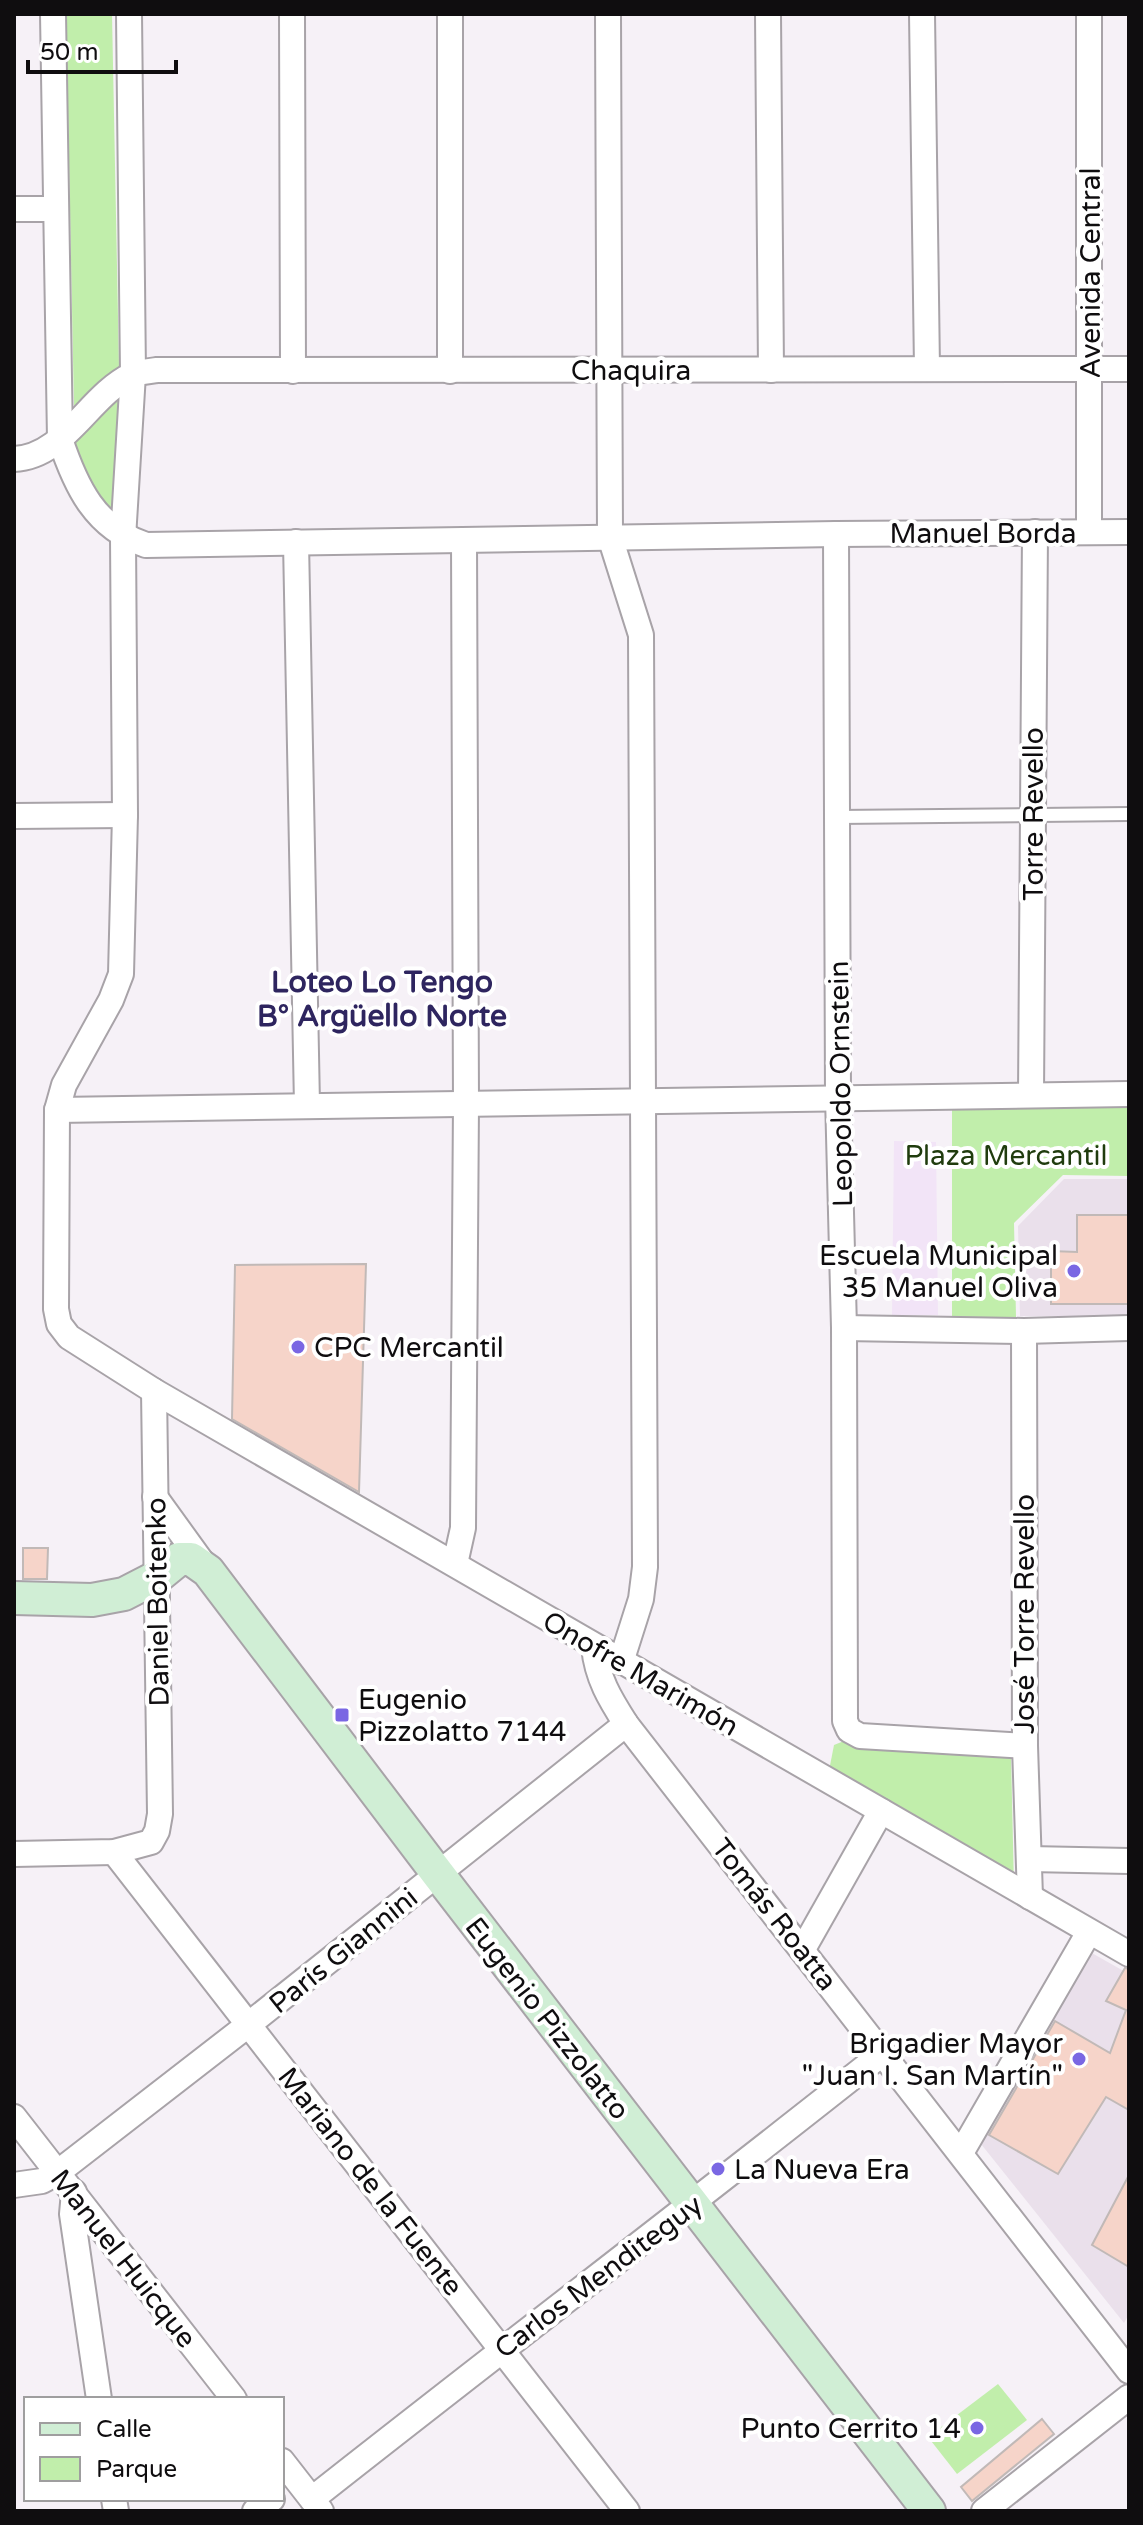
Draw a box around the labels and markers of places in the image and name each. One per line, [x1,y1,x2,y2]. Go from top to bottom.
place label: Escuela Municipal 35 Manuel Oliva [819,1239,1058,1305]
marker: Escuela Municipal 35 Manuel Oliva [1065,1262,1083,1280]
place label: CPC Mercantil [314,1331,504,1365]
marker: CPC Mercantil [289,1338,307,1356]
place label: Eugenio Pizzolatto 7144 [358,1683,567,1749]
marker: Eugenio Pizzolatto 7144 [333,1706,351,1724]
place label: Brigadier Mayor "Juan I. San Martín" [802,2027,1063,2093]
marker: Brigadier Mayor "Juan I. San Martín" [1070,2050,1088,2068]
place label: La Nueva Era [734,2153,910,2187]
marker: La Nueva Era [709,2160,727,2178]
place label: Punto Cerrito 14 [741,2412,961,2446]
marker: Punto Cerrito 14 [968,2419,986,2437]

